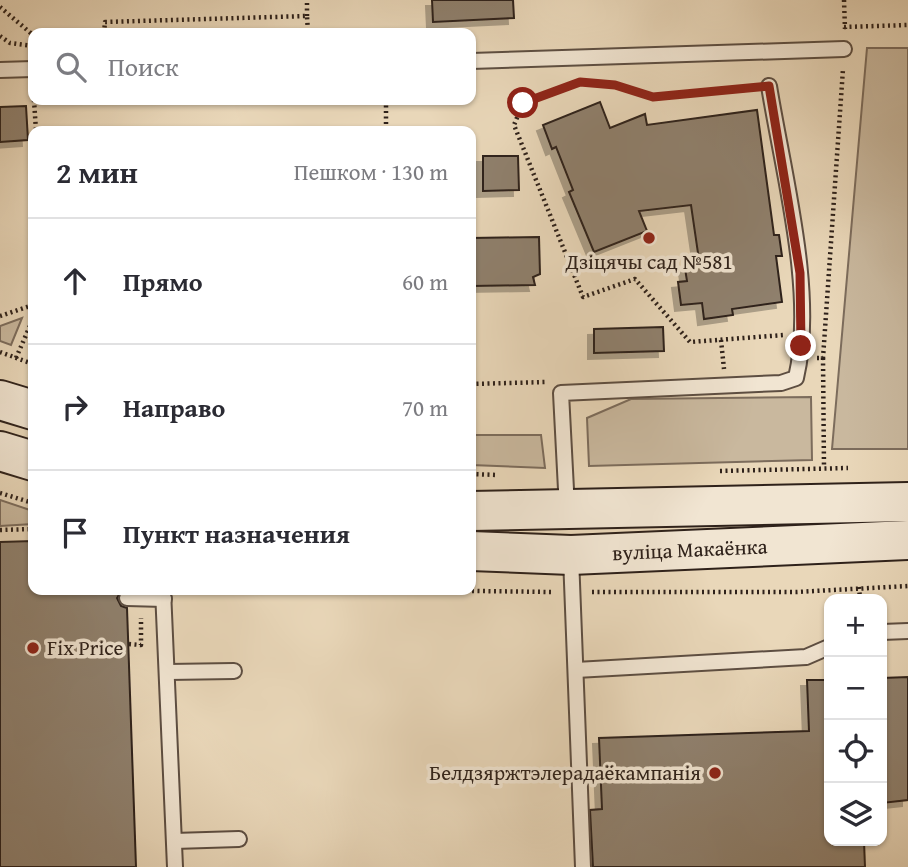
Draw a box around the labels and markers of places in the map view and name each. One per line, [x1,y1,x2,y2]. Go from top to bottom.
marker: Дзіцячы сад №581 [641,230,657,246]
place label: Дзіцячы сад №581 [564,246,733,277]
place label: Fix Price [47,632,124,663]
marker: Fix Price [25,640,41,656]
place label: Белдзяржтэлерадаёкампанія [429,757,701,788]
marker: Белдзяржтэлерадаёкампанія [707,765,723,781]

